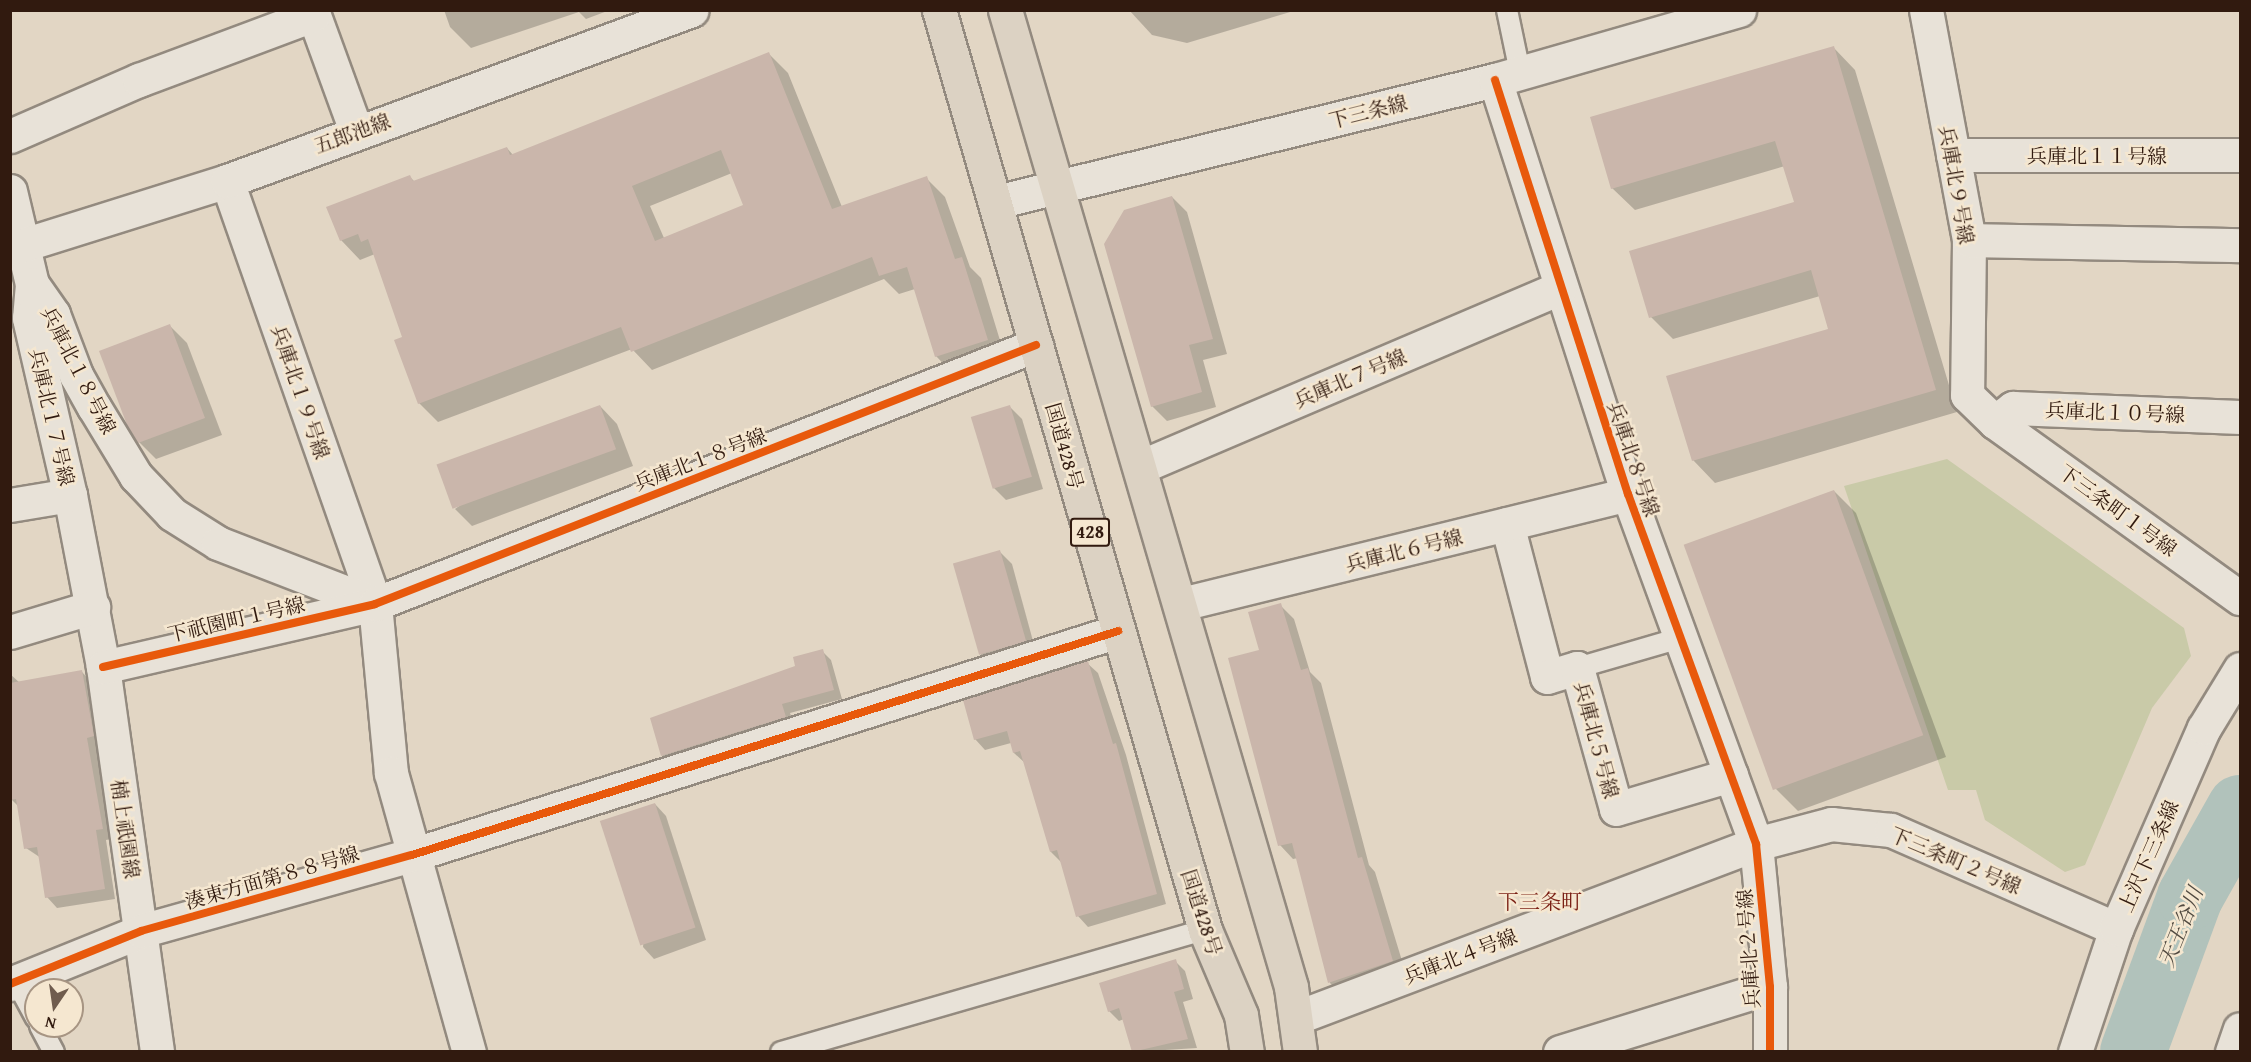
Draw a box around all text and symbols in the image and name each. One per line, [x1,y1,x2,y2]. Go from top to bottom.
street label: 下三条線 [1326,90,1410,132]
street label: 五郎池線 [310,108,394,158]
street label: 兵庫北９号線 [1935,124,1979,246]
street label: 兵庫北１１号線 [2027,143,2167,167]
street label: 兵庫北１８号線 [37,302,121,438]
street label: 兵庫北１９号線 [267,322,335,462]
street label: 兵庫北７号線 [1290,344,1410,412]
street label: 兵庫北１７号線 [25,346,79,488]
street label: 兵庫北８号線 [1603,398,1665,520]
street label: 兵庫北１０号線 [2045,398,2185,426]
street label: 国道428号 [1041,400,1089,492]
street label: 兵庫北１８号線 [630,423,770,495]
street label: 下三条町１号線 [2054,459,2182,561]
road number: 428 [1069,517,1111,547]
street label: 兵庫北６号線 [1343,524,1465,576]
street label: 下祇園町１号線 [165,592,307,646]
street label: 兵庫北５号線 [1570,679,1624,801]
street label: 楠上祇園線 [107,778,145,880]
street label: 上沢下三条線 [2113,796,2183,916]
street label: 下三条町２号線 [1887,822,2025,898]
street label: 湊東方面第８８号線 [182,841,362,913]
street label: 国道428号 [1177,866,1227,958]
water label: 天王谷川 [2154,883,2208,971]
street label: 兵庫北２号線 [1732,888,1764,1010]
district label: 下三条町 [1498,889,1582,915]
street label: 兵庫北４号線 [1400,923,1520,989]
north arrow [24,978,84,1038]
text: N [42,1011,58,1036]

